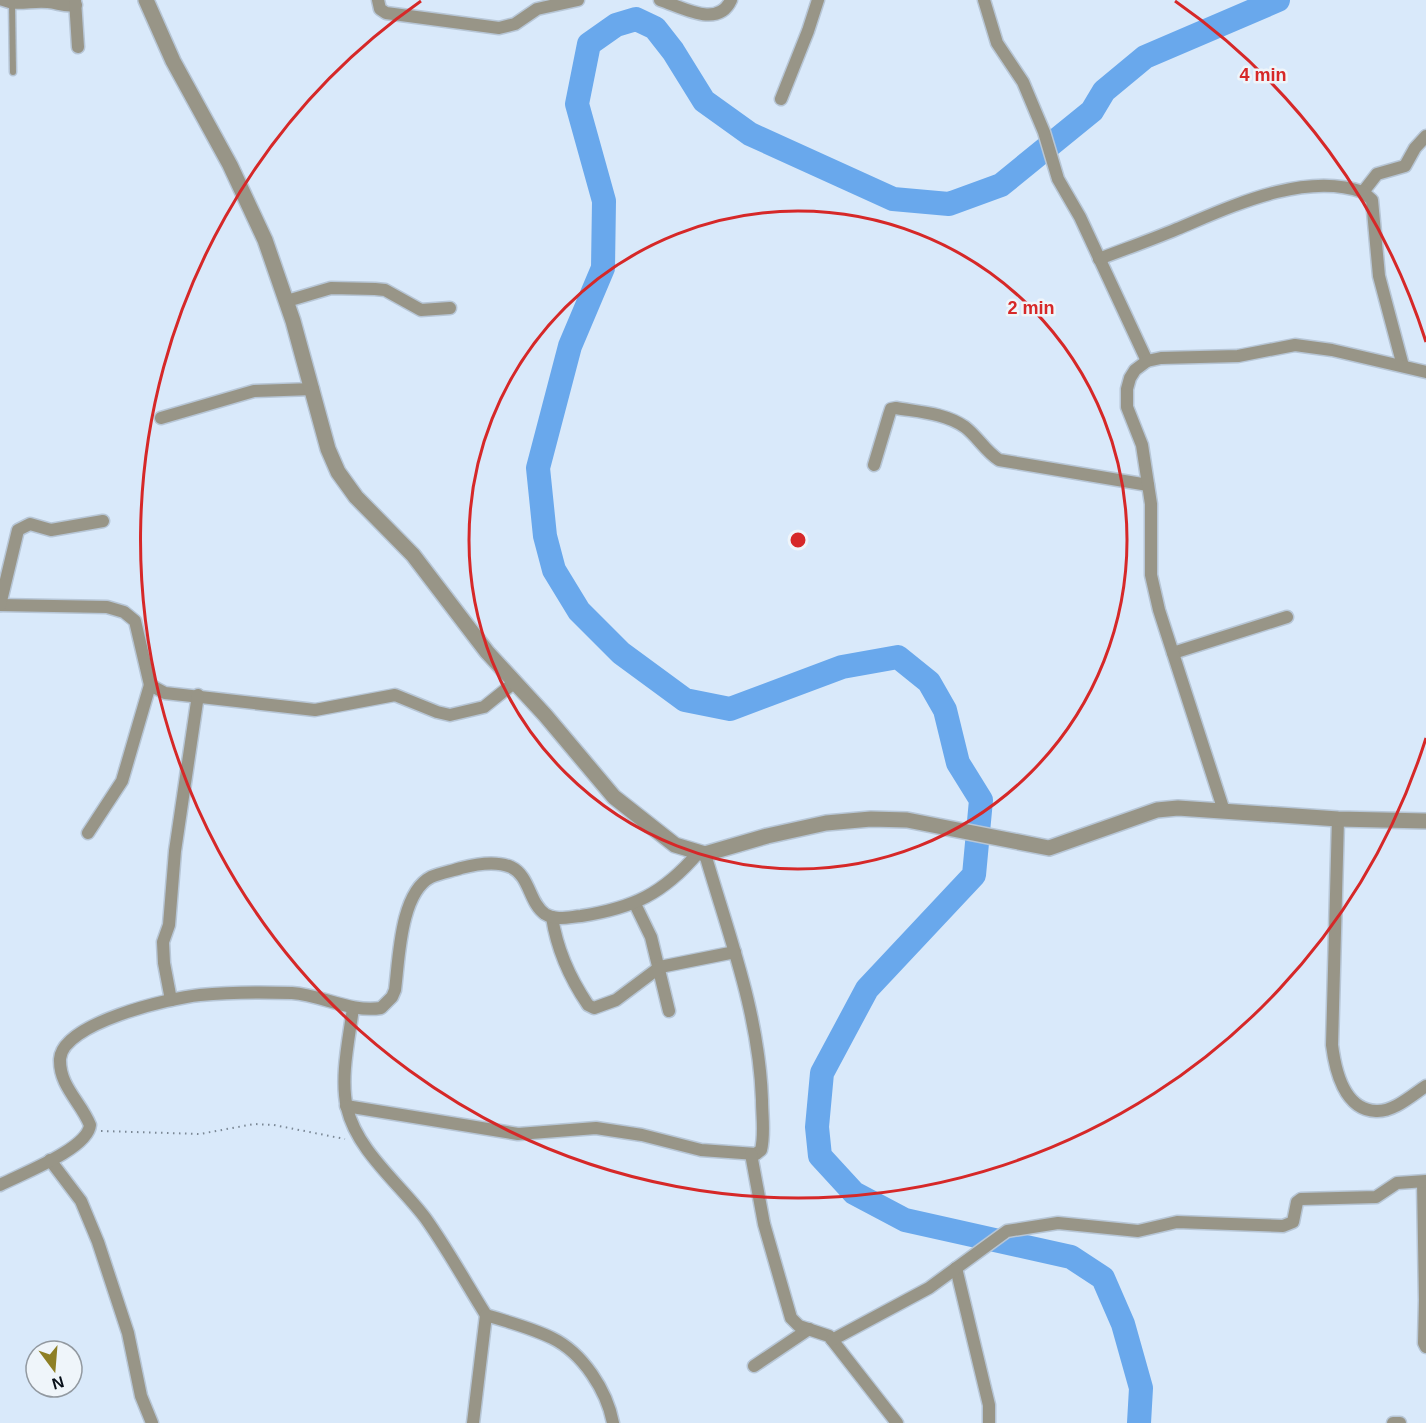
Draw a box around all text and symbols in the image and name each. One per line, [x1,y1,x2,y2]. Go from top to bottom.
text: 4 min [1239,65,1287,85]
text: 2 min [1007,298,1055,318]
centre of rings [788,530,808,550]
north arrow [24,1339,84,1399]
text: N [50,1373,66,1393]

